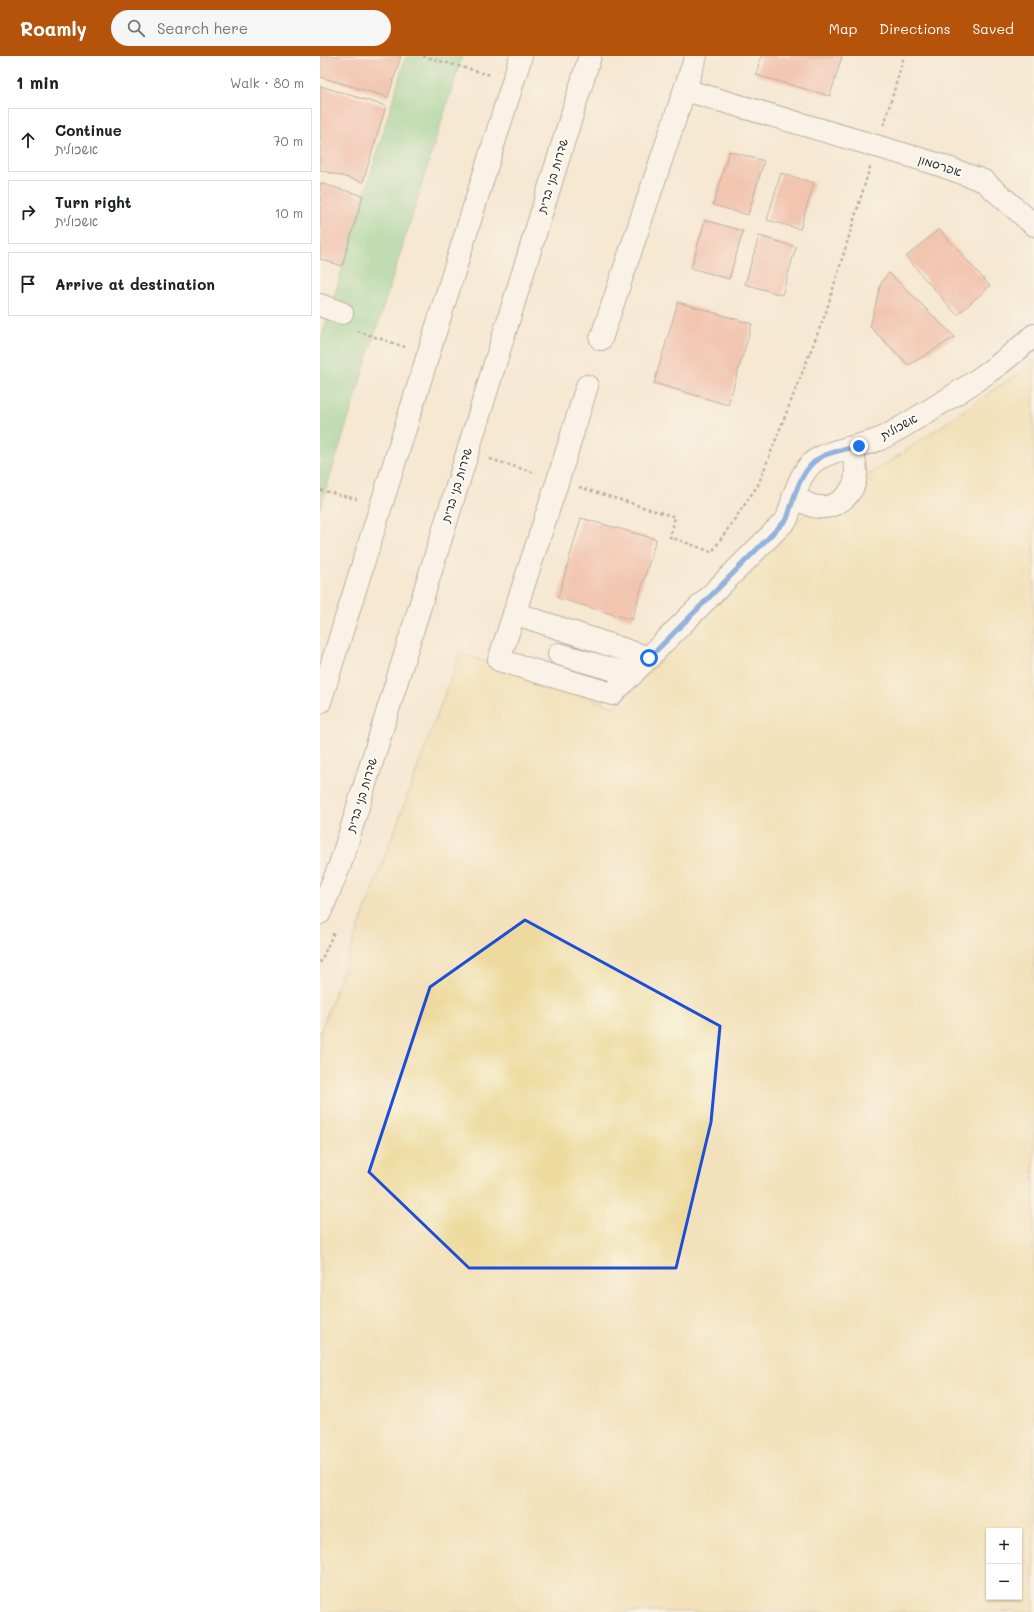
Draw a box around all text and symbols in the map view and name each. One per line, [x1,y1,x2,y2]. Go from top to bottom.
search box [111,10,391,46]
text: Roamly [20,16,87,41]
icon: search [125,17,147,39]
text: Search here [157,18,248,38]
text: Map [829,19,857,38]
text: Directions [879,19,950,38]
text: Saved [972,19,1014,38]
text: 1 min [16,71,59,93]
text: Walk · 80 m [230,74,304,91]
text: Continue [55,120,122,140]
icon: ahead [17,129,39,151]
text: 70 m [273,132,303,149]
street label: שדרות בני ברית [533,136,571,216]
text: אשכולית [55,140,98,157]
street label: אפרסמון [916,151,964,181]
text: Turn right [55,192,132,212]
icon: right [17,201,39,223]
text: 10 m [275,204,303,221]
text: אשכולית [55,212,98,229]
icon: arrive [17,273,39,295]
text: Arrive at destination [55,274,215,294]
street label: אשכולית [876,409,920,443]
route end [850,437,868,455]
street label: שדרות בני ברית [437,445,475,525]
route start [640,649,658,667]
street label: שדרות בני ברית [342,755,380,835]
map controls [986,1528,1022,1600]
button: + [986,1528,1022,1564]
button: − [986,1564,1022,1600]

